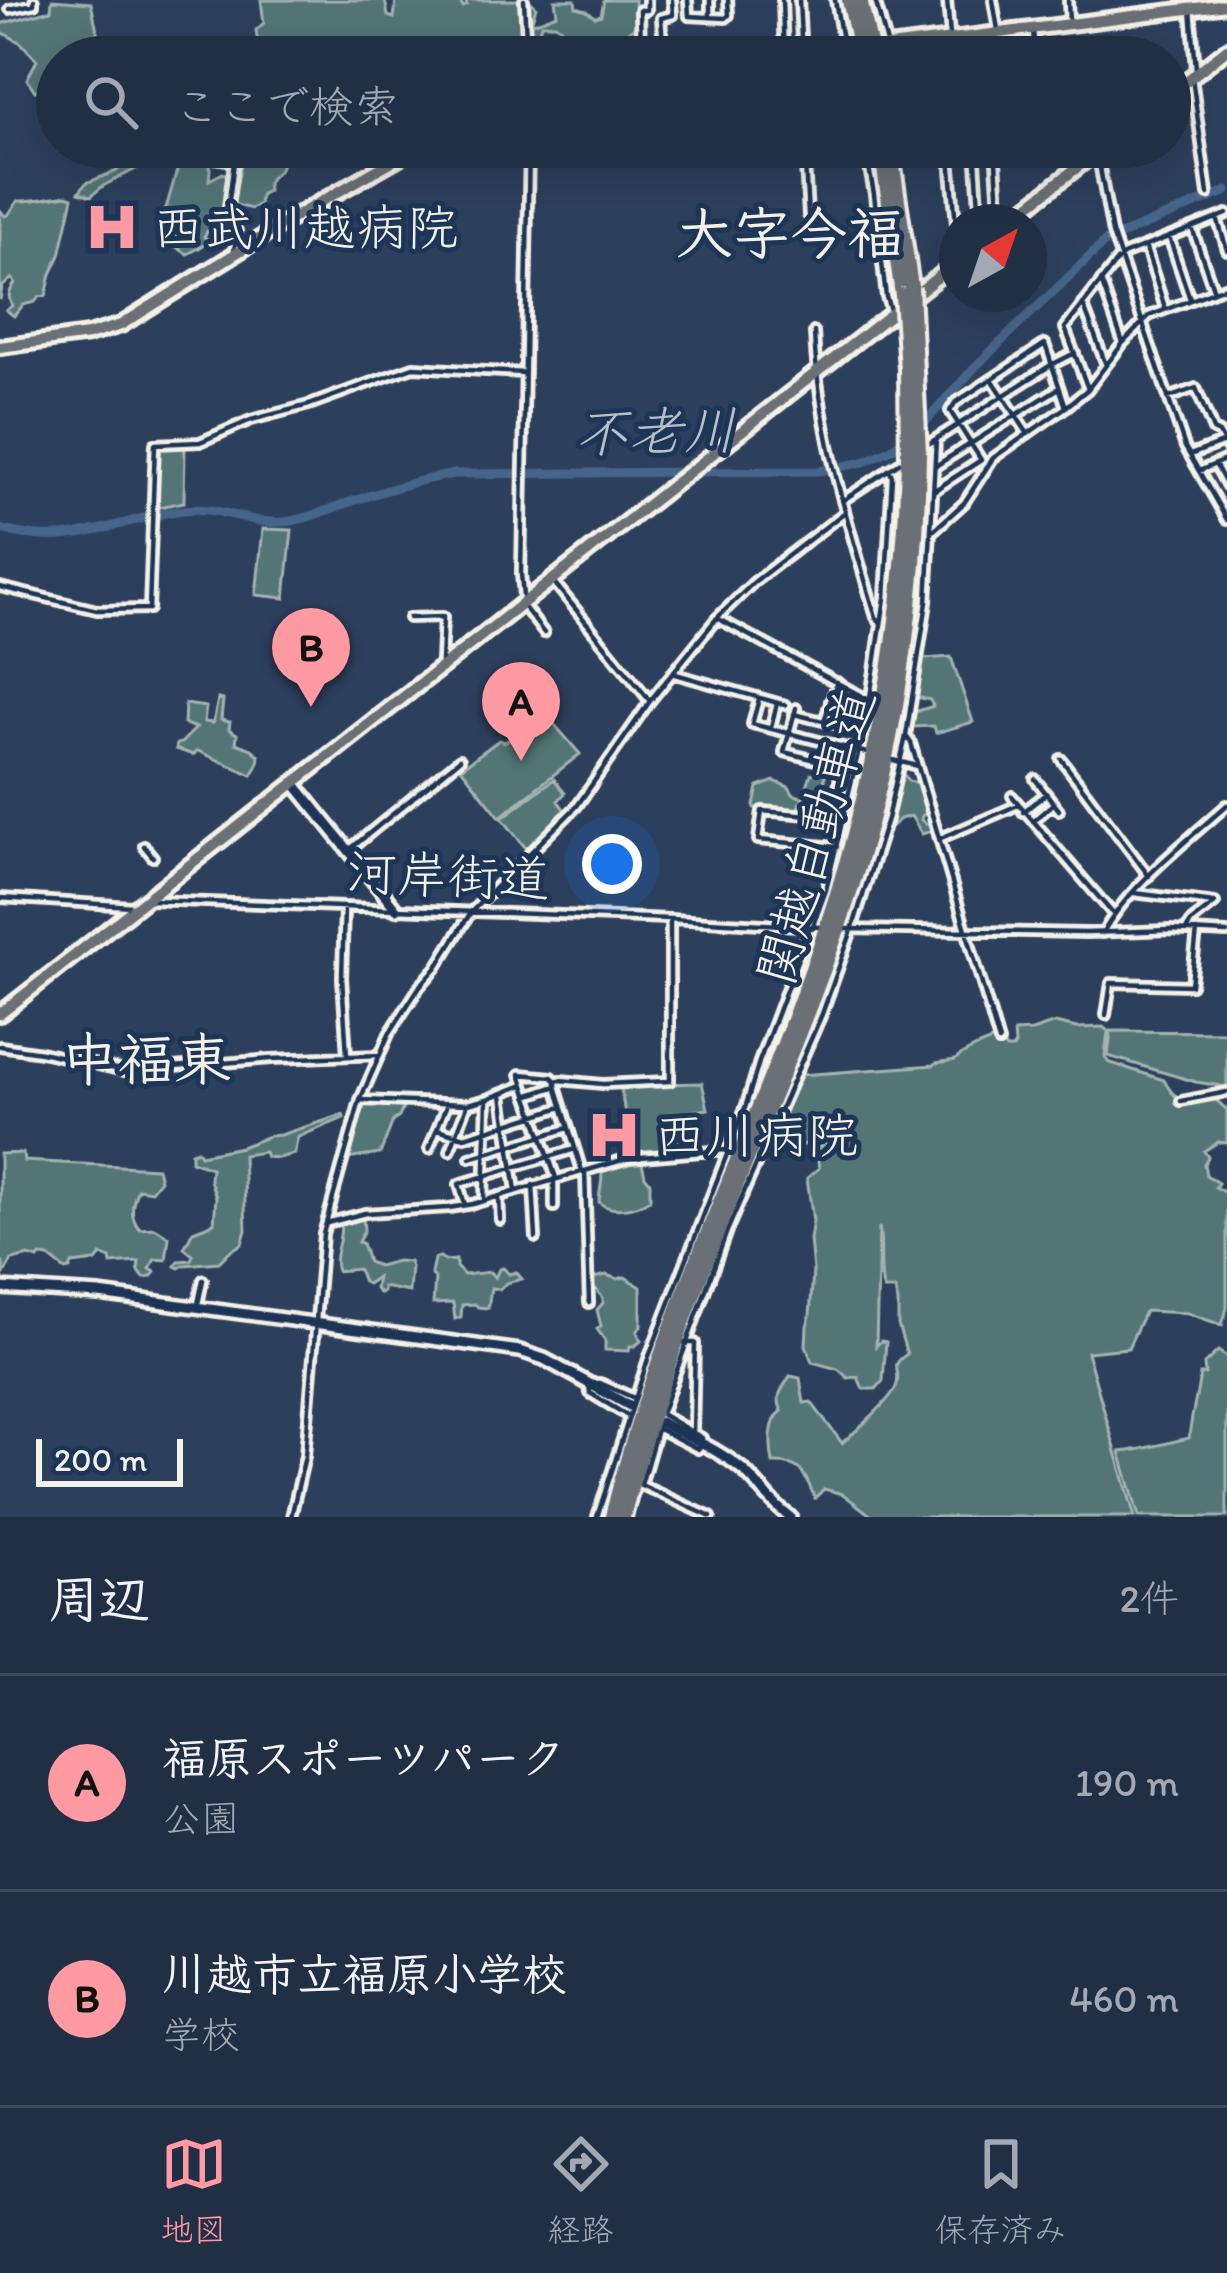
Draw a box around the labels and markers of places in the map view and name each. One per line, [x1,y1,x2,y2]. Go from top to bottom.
place label: 西武川越病院 [152,197,458,258]
hospital icon: 西武川越病院 [83,198,141,256]
pin: B [272,608,350,707]
pin: A [482,662,560,761]
place label: 西川病院 [654,1105,858,1166]
hospital icon: 西川病院 [585,1106,643,1164]

